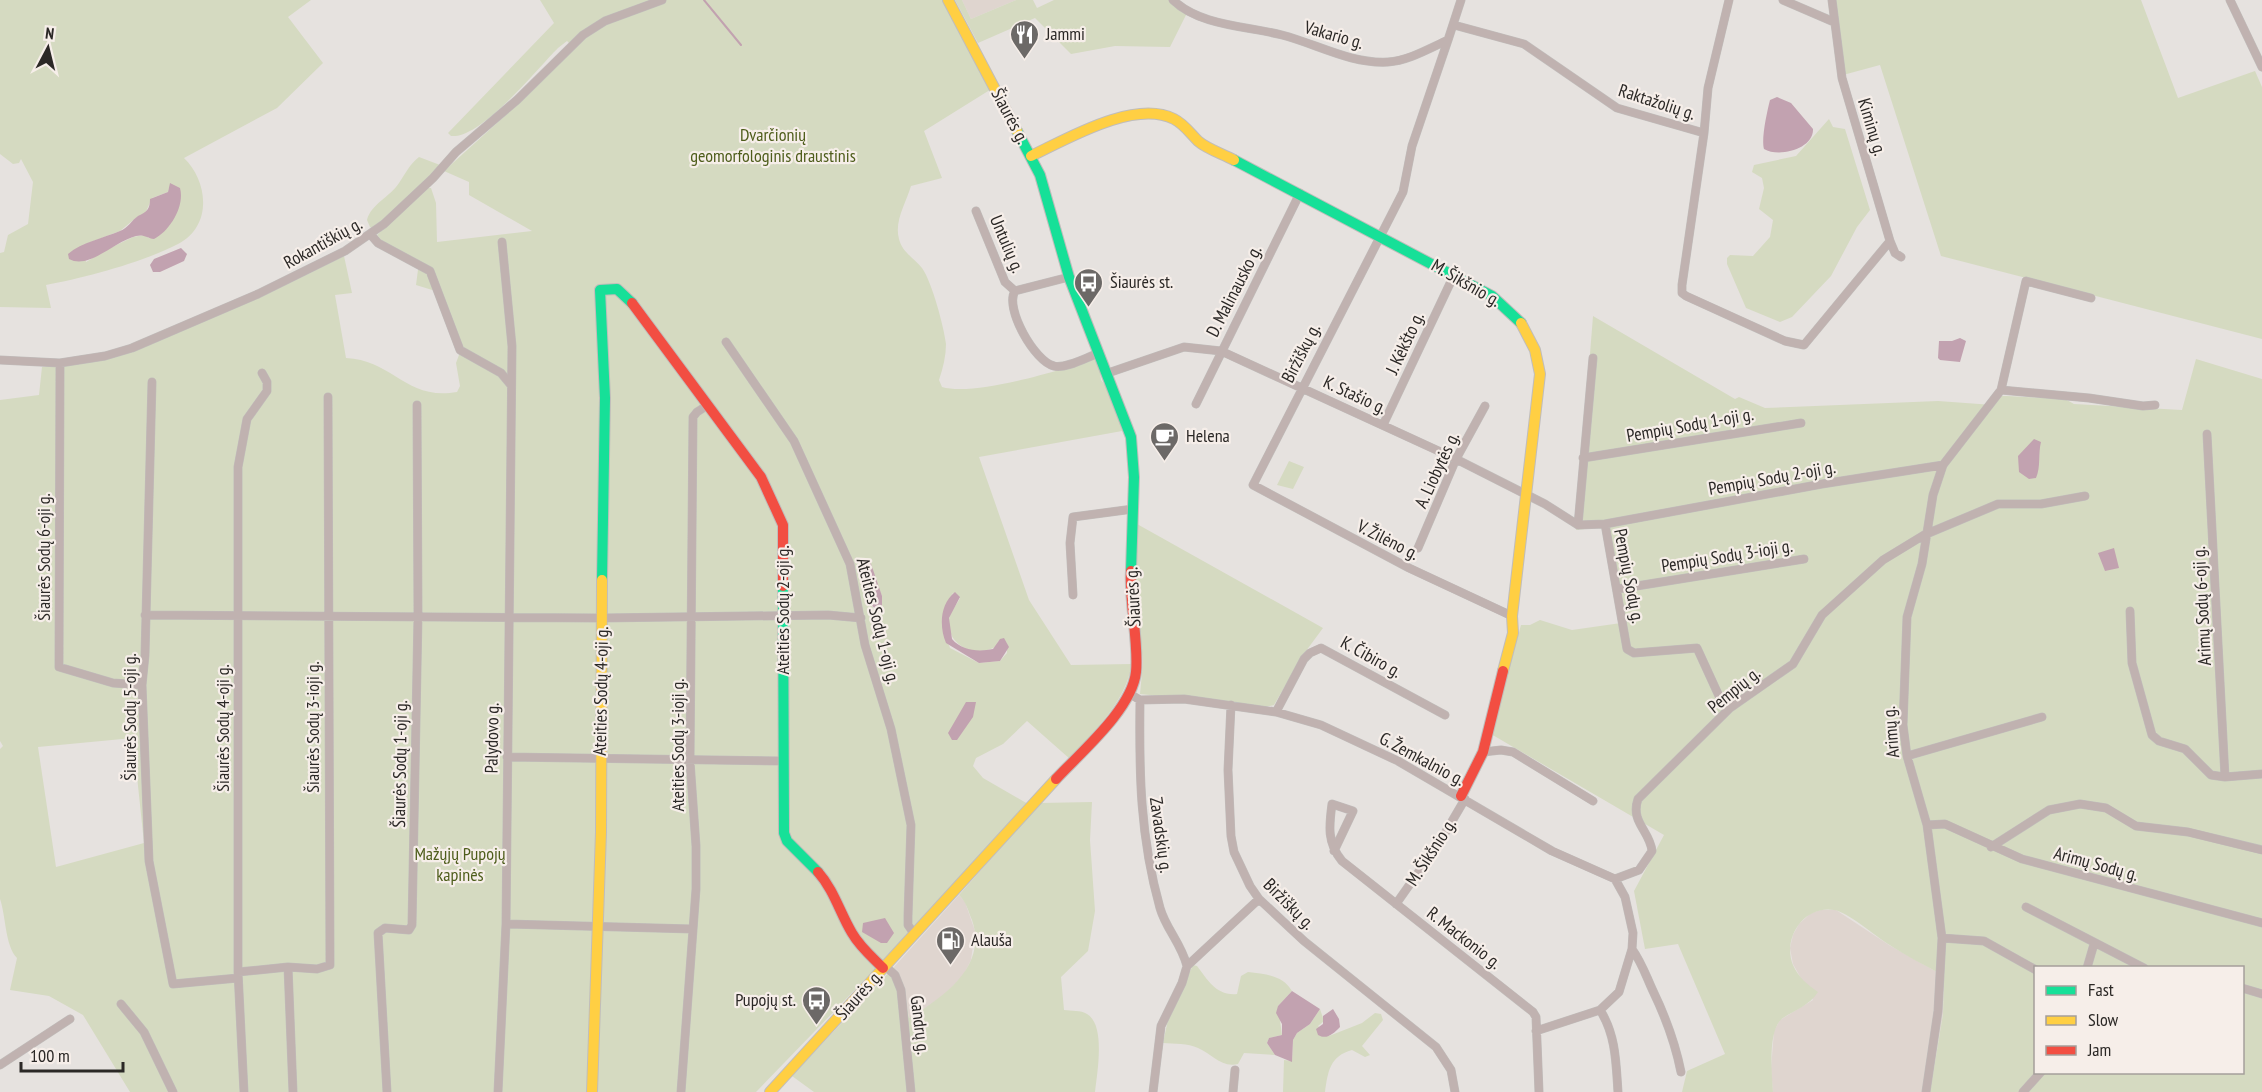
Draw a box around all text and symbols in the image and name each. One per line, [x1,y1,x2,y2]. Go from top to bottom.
street label: Vakario g. [1301,15,1366,54]
north arrow [18,18,78,78]
restaurant icon: Jammi [1009,18,1041,60]
place label: Jammi [1045,22,1085,45]
text: N [44,23,55,44]
street label: Raktažolių g. [1616,78,1699,125]
street label: Šiaurės g. [986,84,1035,148]
street label: Kiminų g. [1853,95,1892,158]
park label: Dvarčionių geomorfologinis draustinis [690,123,856,167]
street label: Untulių g. [985,211,1030,276]
street label: Rokantiškių g. [279,212,366,274]
street label: D. Malinausko g. [1201,241,1267,341]
street label: M. Šikšnio g. [1427,254,1505,312]
bus stop icon: Šiaurės st. [1073,266,1105,308]
place label: Šiaurės st. [1110,270,1173,293]
street label: J. Kėkšto g. [1380,308,1429,379]
street label: Biržiškų g. [1276,319,1325,386]
street label: K. Stašio g. [1320,370,1390,419]
street label: Pempių Sodų 1-oji g. [1625,402,1755,447]
cafe icon: Helena [1149,420,1181,462]
place label: Helena [1186,424,1230,447]
street label: A. Liobytės g. [1409,428,1464,512]
street label: Pempių Sodų 2-oji g. [1707,455,1837,500]
street label: Šiaurės Sodų 6-oji g. [32,493,55,621]
street label: V. Žilėno g. [1353,514,1423,565]
street label: Pempių Sodų g. [1609,527,1650,625]
street label: Pempių Sodų 3-ioji g. [1660,534,1794,577]
street label: Ateities Sodų 2-oji g. [771,545,794,675]
street label: Arimų Sodų 6-oji g. [2187,546,2216,666]
street label: Ateities Sodų 1-oji g. [852,555,905,686]
street label: Šiaurės g. [1119,567,1146,628]
street label: Ateities Sodų 4-oji g. [588,626,613,756]
street label: K. Čibiro g. [1337,630,1406,683]
street label: Šiaurės Sodų 5-oji g. [118,653,141,781]
street label: Šiaurės Sodų 3-ioji g. [301,661,324,793]
street label: Pempių g. [1703,661,1765,718]
street label: Šiaurės Sodų 4-oji g. [211,664,234,792]
street label: Ateities Sodų 3-ioji g. [666,678,689,812]
street label: Šiaurės Sodų 1-oji g. [387,700,412,828]
street label: Palydovo g. [479,702,504,774]
street label: Arimų g. [1877,705,1904,759]
street label: G. Žemkalnio g. [1376,726,1469,791]
street label: Zavadskių g. [1145,796,1178,874]
street label: M. Šikšnio g. [1400,813,1461,890]
street label: Arimų Sodų g. [2051,841,2141,886]
park label: Mažųjų Pupojų kapinės [414,842,506,886]
street label: Biržiškų g. [1259,873,1320,934]
street label: R. Mackonio g. [1422,901,1506,974]
fuel station icon: Alauša [934,924,966,966]
place label: Alauša [971,928,1012,951]
street label: Šiaurės g. [830,965,887,1025]
legend [2034,966,2244,1074]
text: Fast [2088,978,2114,1001]
bus stop icon: Pupojų st. [801,984,833,1026]
place label: Pupojų st. [735,988,796,1011]
street label: Gandrų g. [905,994,936,1056]
text: Slow [2088,1008,2119,1031]
scale bar [21,1035,123,1073]
text: Jam [2087,1038,2111,1061]
text: 100 m [30,1044,70,1067]

